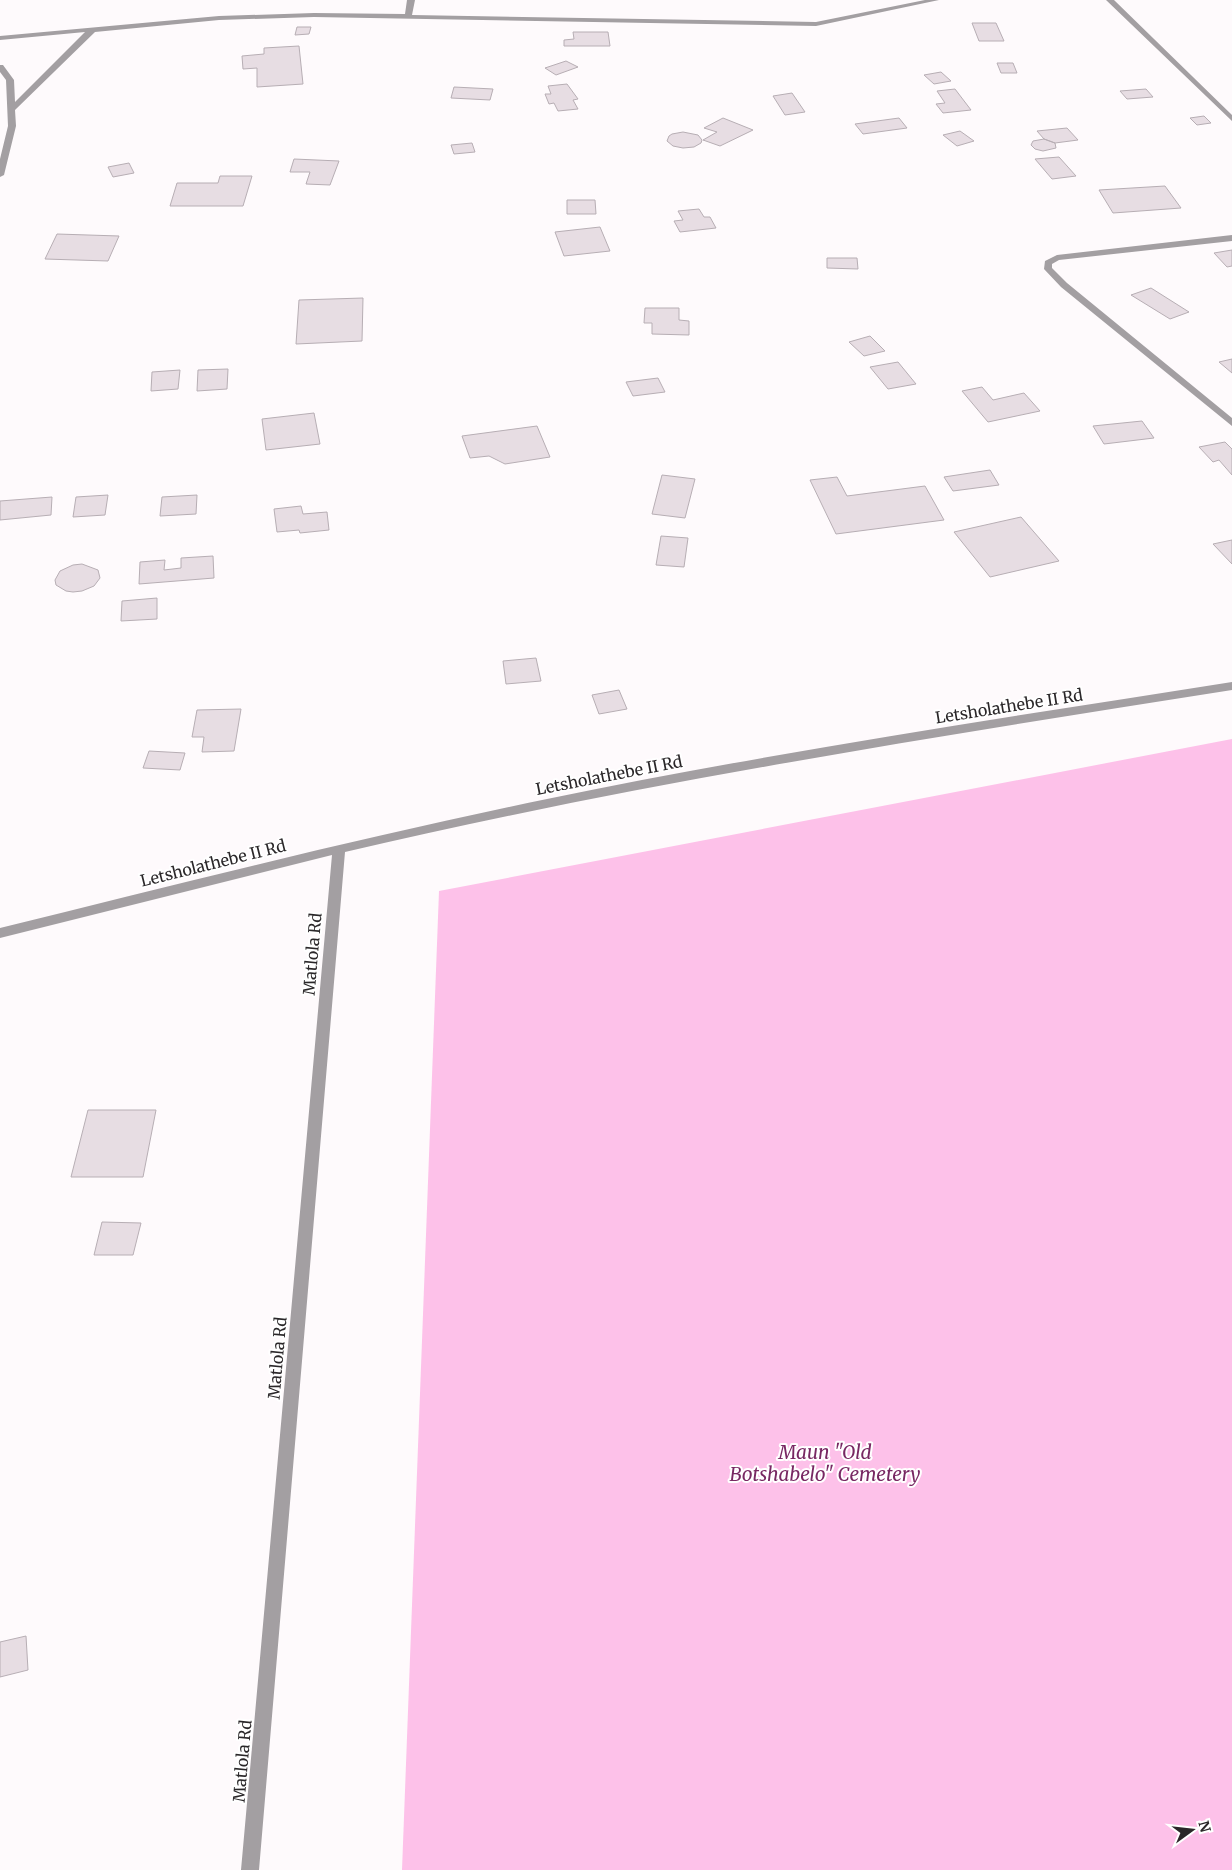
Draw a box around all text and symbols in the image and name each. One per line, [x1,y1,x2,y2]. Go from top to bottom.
street label: Letsholathebe II Rd [934,684,1085,728]
street label: Letsholathebe II Rd [534,751,684,799]
street label: Letsholathebe II Rd [138,835,288,891]
street label: Matlola Rd [298,912,326,996]
street label: Matlola Rd [263,1316,291,1400]
park label: Maun "Old Botshabelo" Cemetery [730,1440,920,1486]
street label: Matlola Rd [228,1719,256,1803]
north arrow [1167,1805,1217,1855]
text: N [1194,1819,1215,1834]

